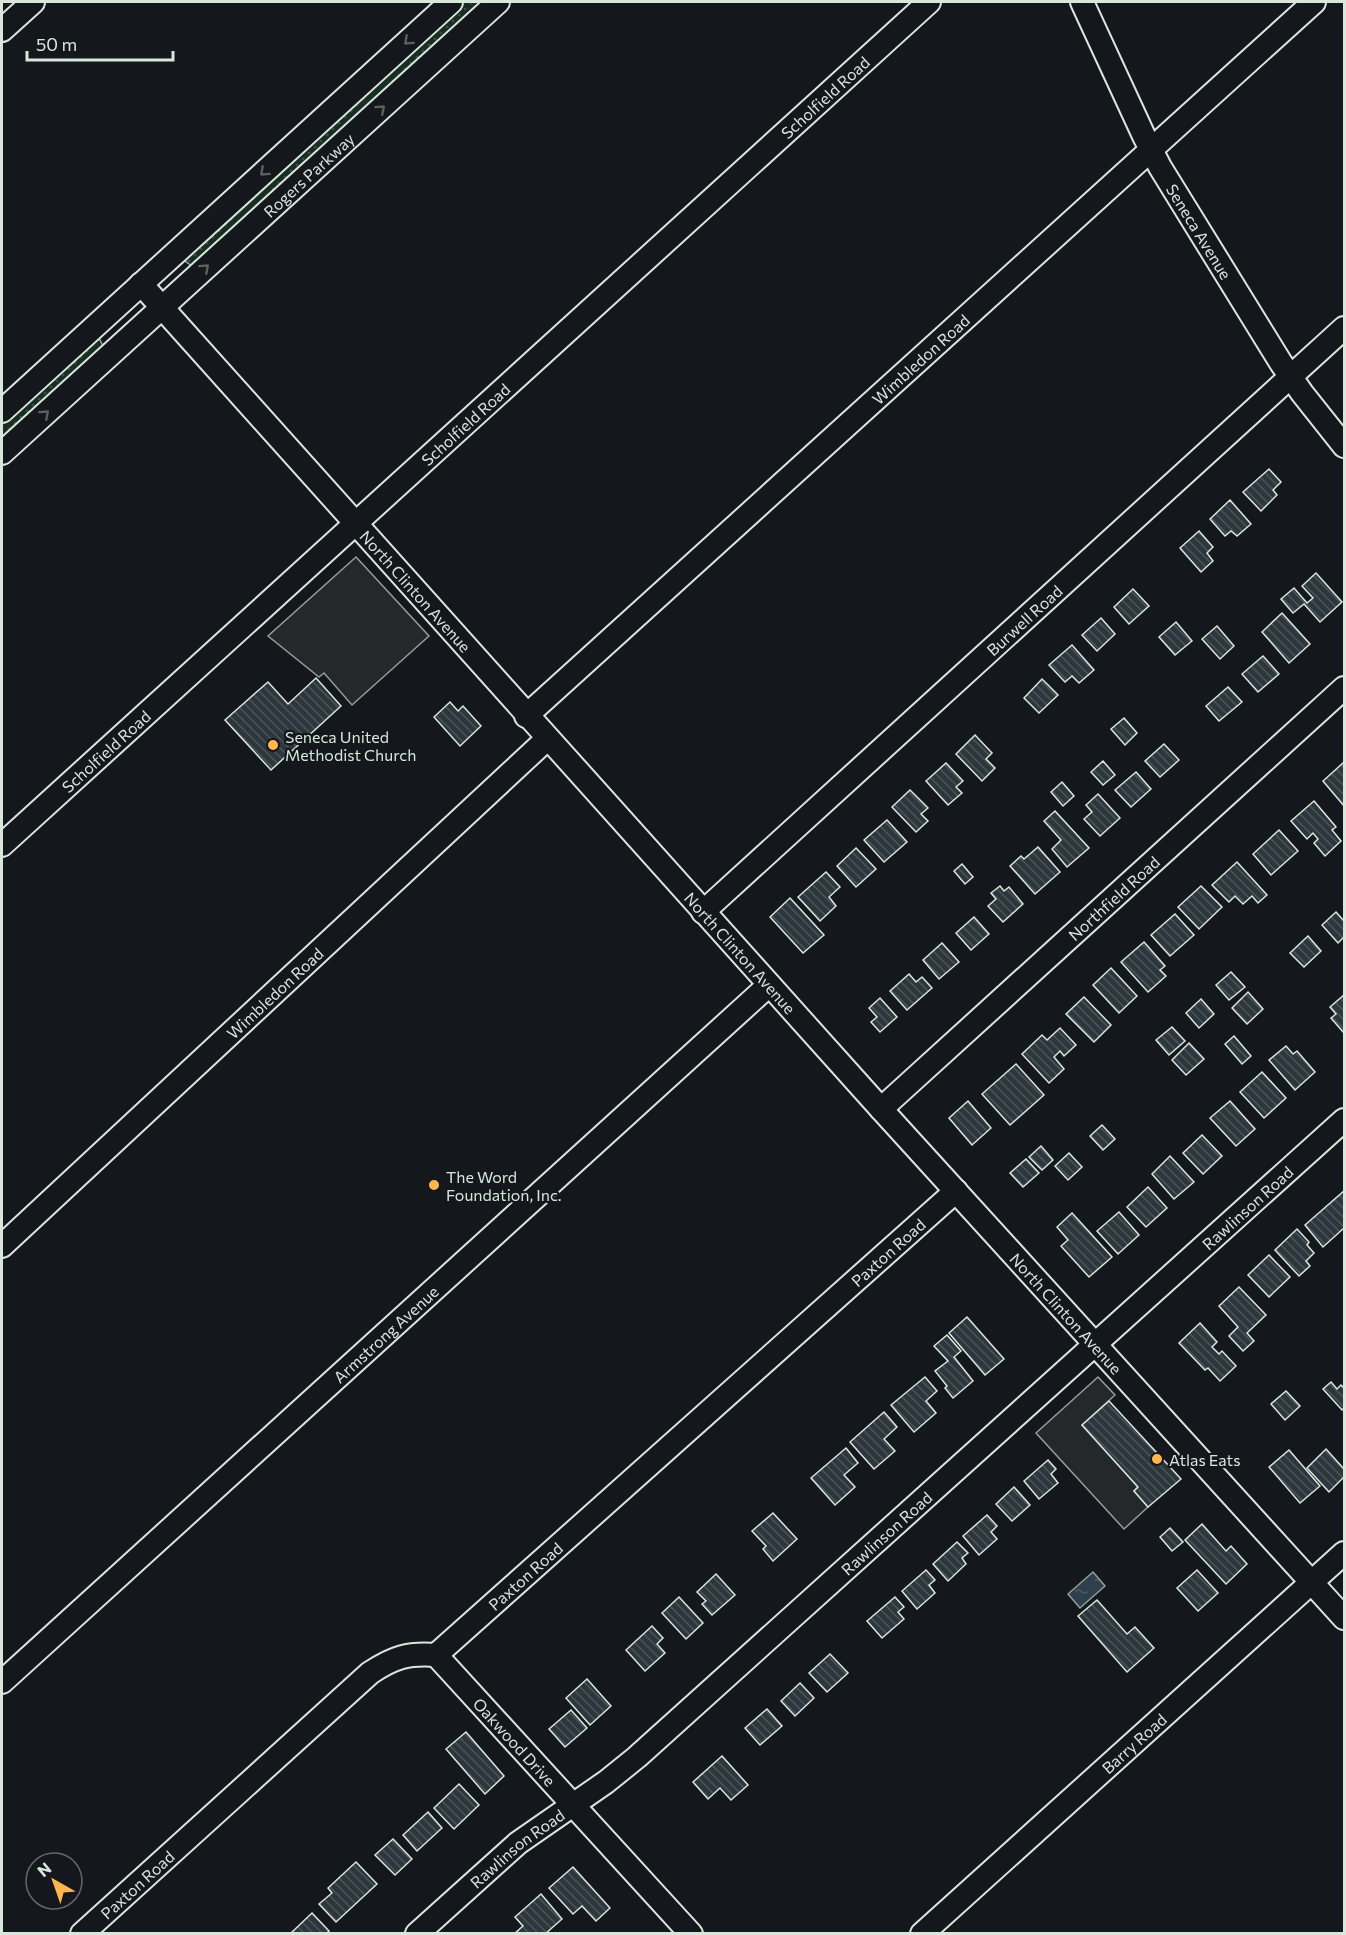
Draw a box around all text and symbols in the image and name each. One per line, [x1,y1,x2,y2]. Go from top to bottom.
scale bar [27,24,172,62]
text: 50 m [36,33,77,55]
one-way arrow [404,34,414,45]
street label: Scholfield Road [777,52,873,142]
one-way arrow [373,105,384,116]
street label: Rogers Parkway [259,128,358,220]
one-way arrow [260,165,270,176]
street label: Seneca Avenue [1163,180,1236,282]
one-way arrow [199,264,209,275]
street label: Wimbledon Road [868,310,973,408]
street label: Scholfield Road [417,379,513,469]
one-way arrow [38,410,49,421]
street label: North Clinton Avenue [357,526,476,655]
street label: Burwell Road [982,581,1065,659]
street label: Scholfield Road [57,706,154,796]
place label: Seneca United Methodist Church [285,727,416,764]
marker: Seneca United Methodist Church [266,738,280,752]
street label: Northfield Road [1064,852,1163,944]
street label: North Clinton Avenue [681,888,800,1017]
street label: Wimbledon Road [222,943,327,1042]
street label: Rawlinson Road [1198,1162,1296,1253]
place label: The Word Foundation, Inc. [446,1167,562,1204]
marker: The Word Foundation, Inc. [427,1178,441,1192]
street label: Paxton Road [847,1214,928,1290]
street label: North Clinton Avenue [1007,1249,1126,1377]
street label: Armstrong Avenue [329,1281,442,1386]
place label: Atlas Eats [1169,1450,1240,1469]
marker: Atlas Eats [1150,1452,1164,1466]
street label: Rawlinson Road [837,1487,935,1578]
street label: Paxton Road [484,1538,566,1614]
street label: Oakwood Drive [470,1693,560,1789]
street label: Barry Road [1097,1709,1170,1777]
street label: Rawlinson Road [466,1805,568,1891]
street label: Paxton Road [96,1846,178,1922]
north arrow [24,1851,84,1911]
text: N [33,1858,55,1880]

